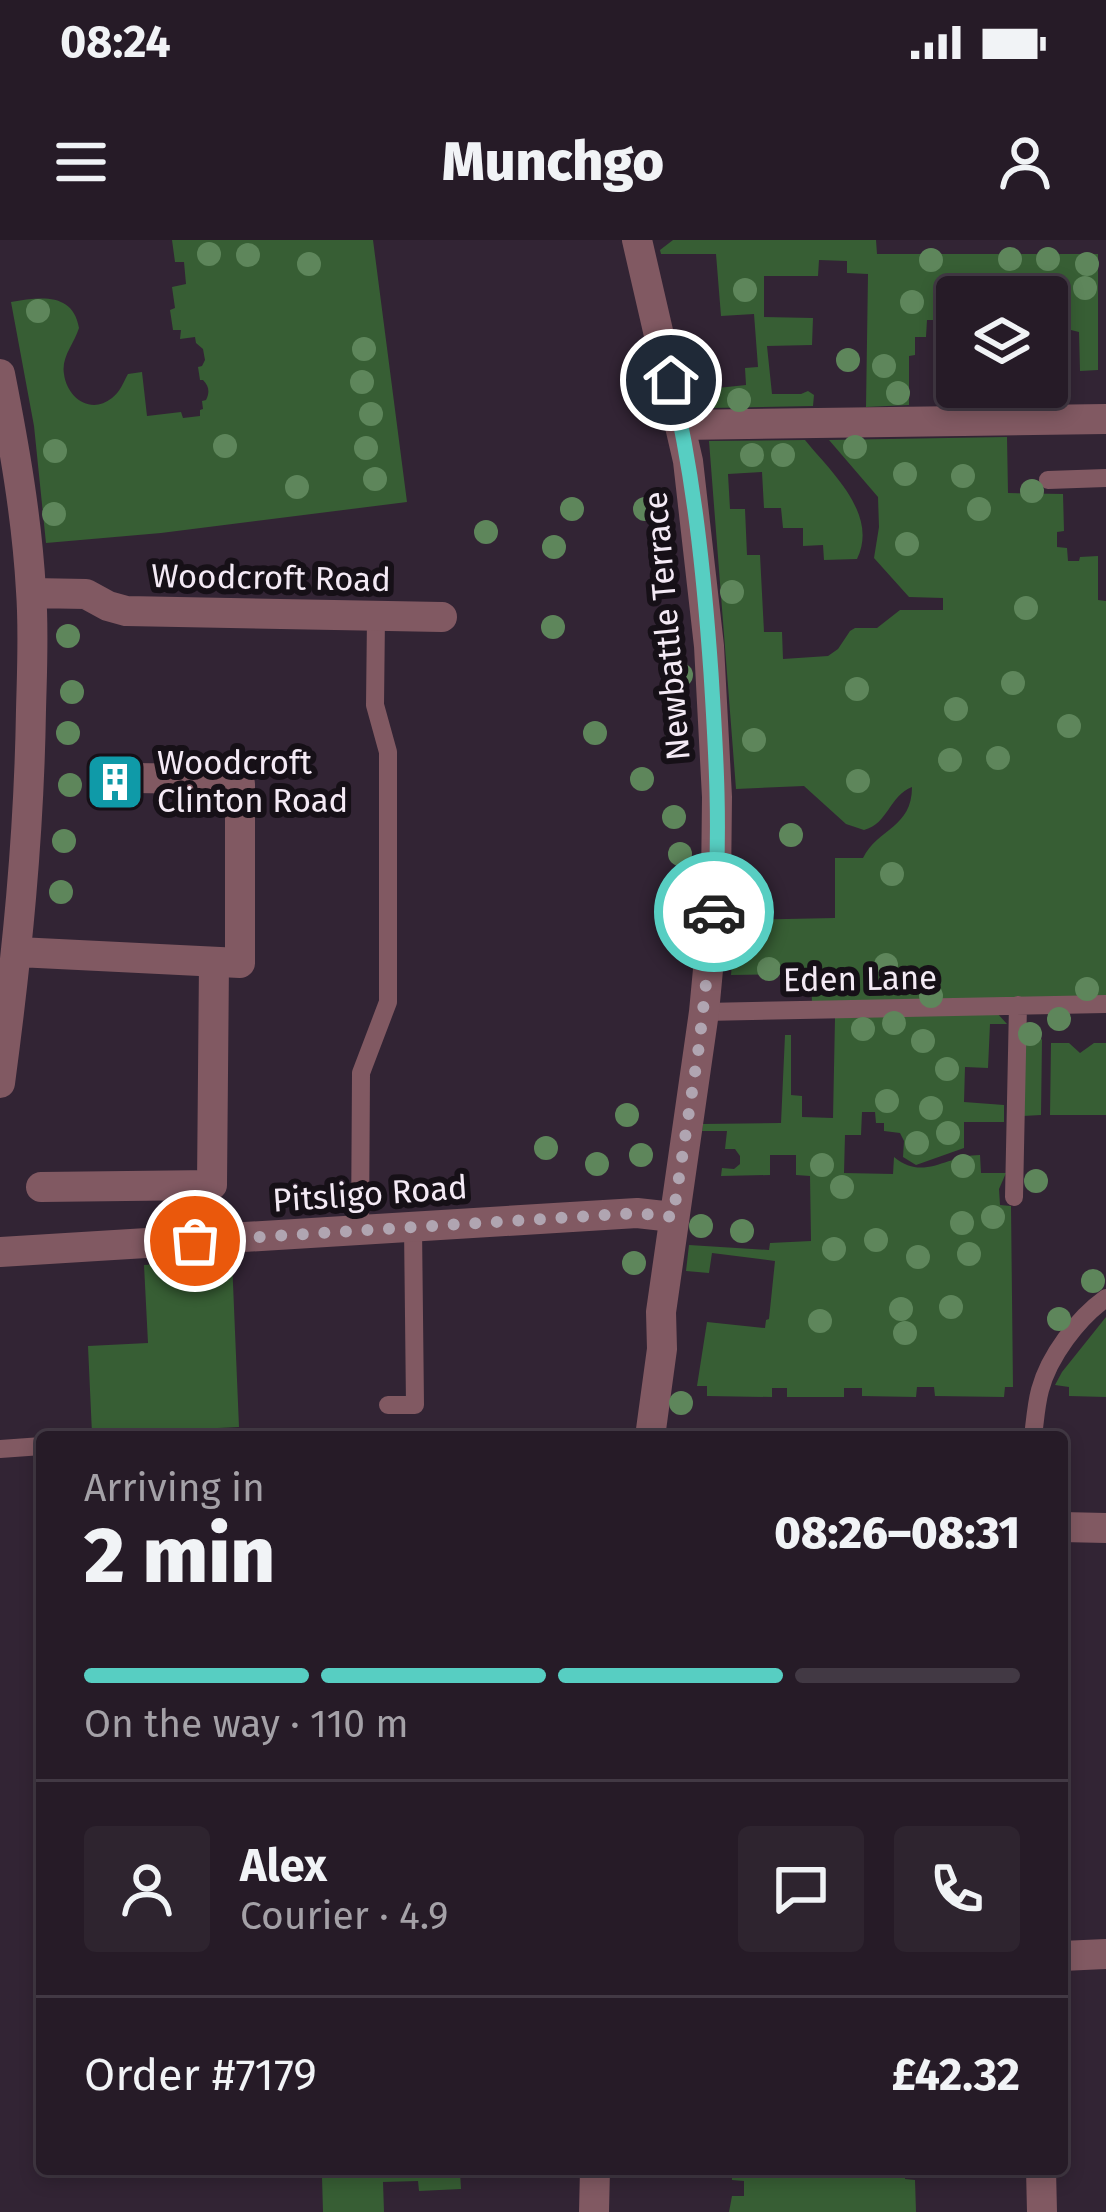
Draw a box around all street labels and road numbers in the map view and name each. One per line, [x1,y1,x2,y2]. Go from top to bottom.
street label: Newbattle Terrace [635,490,699,762]
street label: Woodcroft Road [151,556,391,600]
street label: Eden Lane [783,958,937,1000]
street label: Pitsligo Road [271,1167,469,1221]

